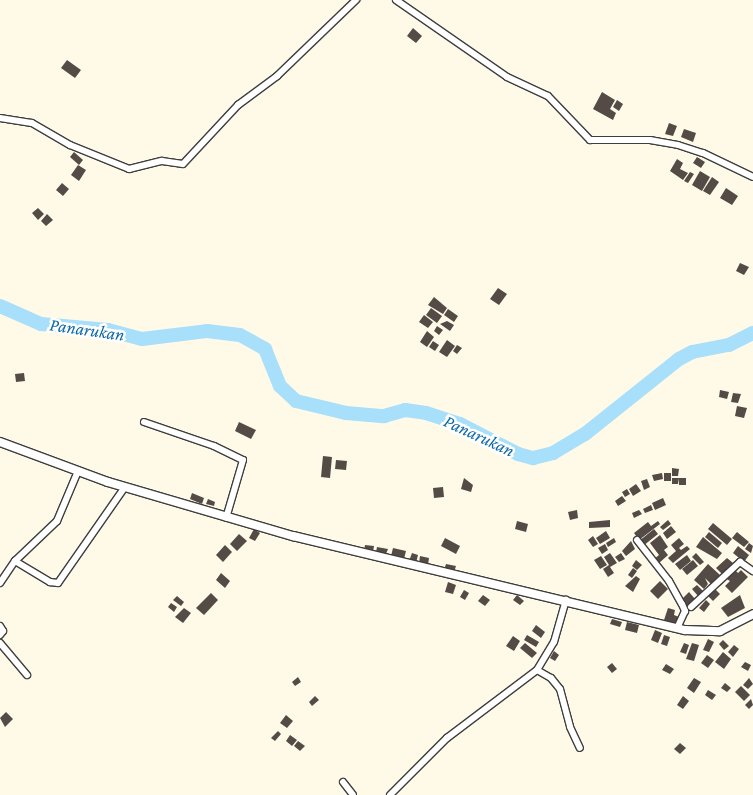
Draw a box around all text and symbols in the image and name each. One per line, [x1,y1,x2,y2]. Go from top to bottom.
water label: Panarukan [48,314,126,346]
water label: Panarukan [440,410,518,462]

